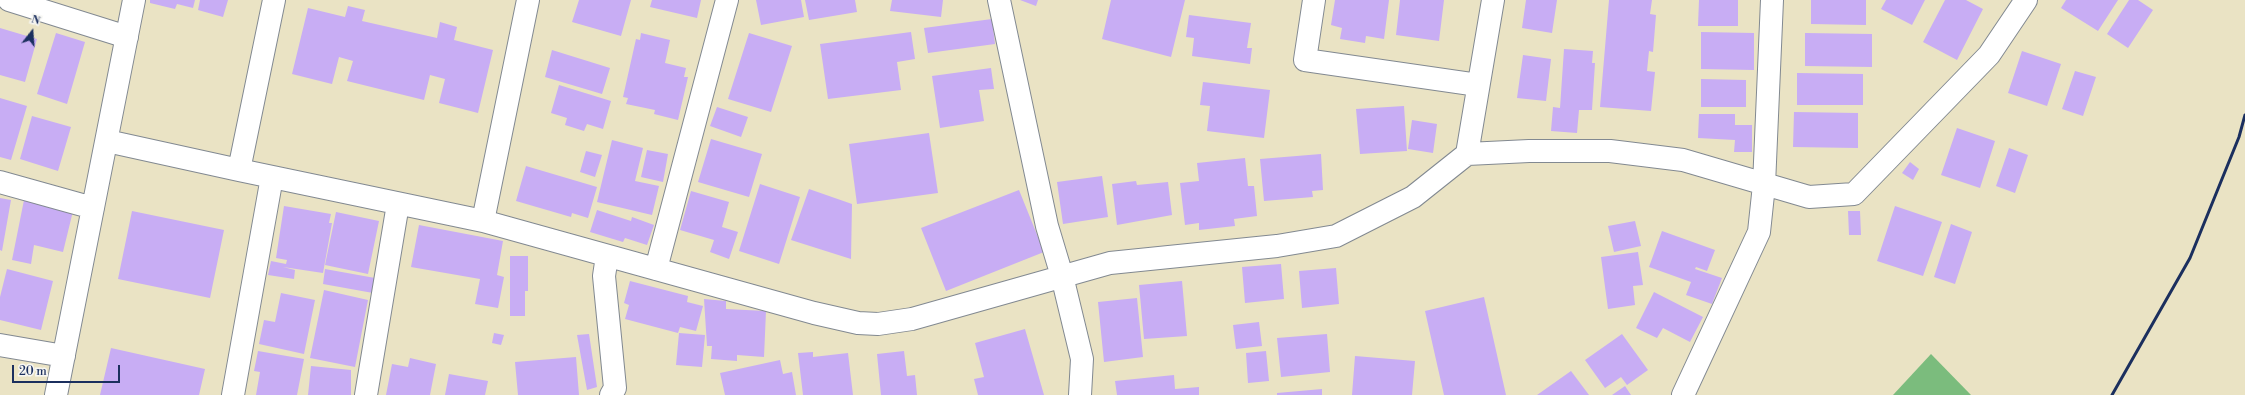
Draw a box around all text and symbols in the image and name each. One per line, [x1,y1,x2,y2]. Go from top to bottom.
north arrow [12,12,52,52]
text: N [29,13,42,28]
scale bar [14,357,122,383]
text: 20 m [19,364,47,379]

